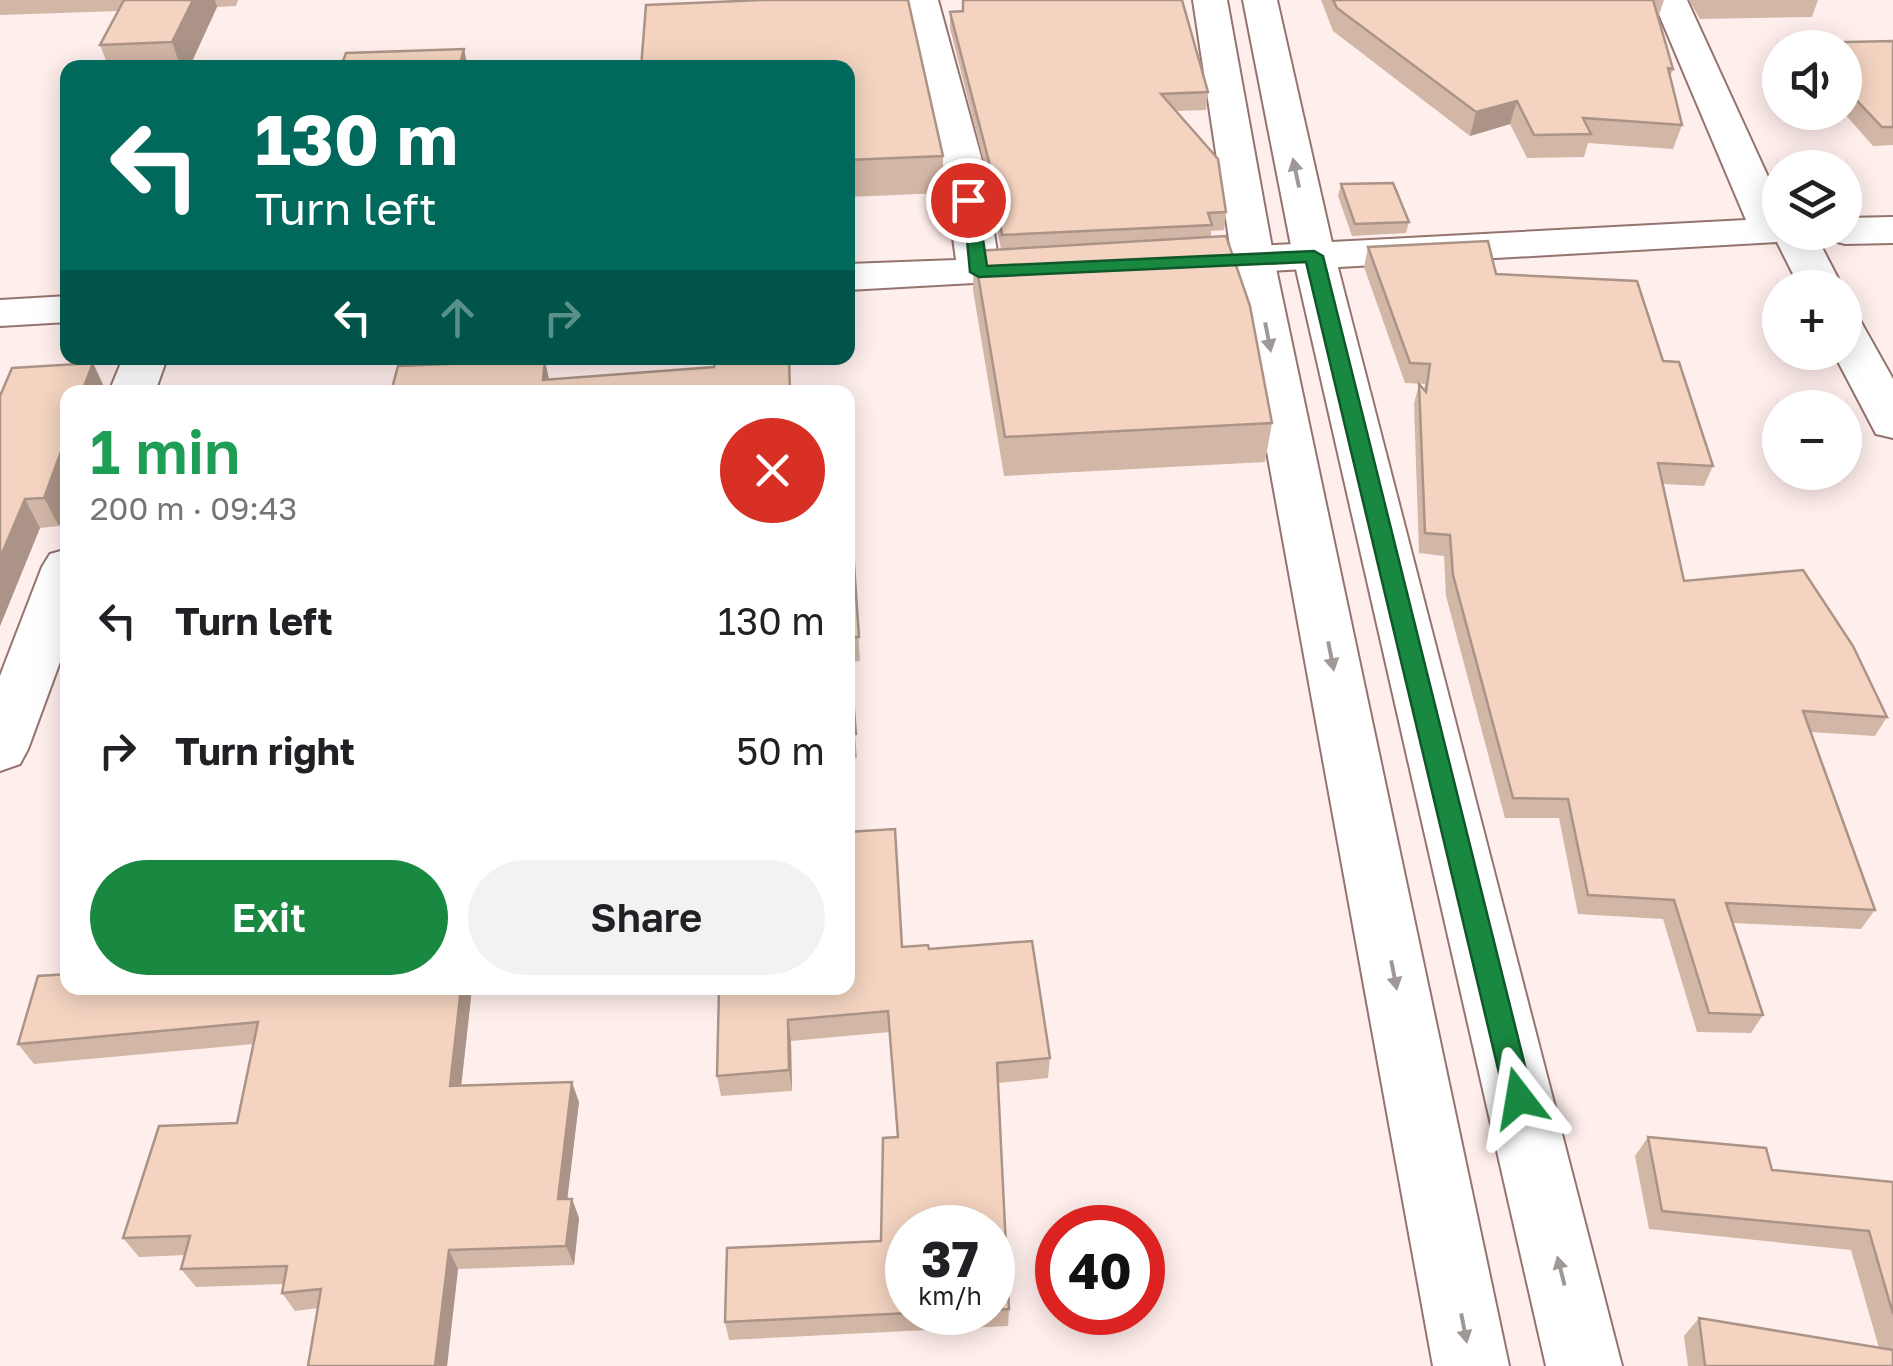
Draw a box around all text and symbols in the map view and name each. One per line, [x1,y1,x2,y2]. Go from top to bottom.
map controls [1762,30,1862,490]
button: sound [1762,30,1862,130]
text: 130 m [255,96,458,180]
icon: left [90,100,220,230]
button: layers [1762,150,1862,250]
one-way arrow [1288,157,1303,188]
pin [926,158,1011,243]
icon: arrive [941,173,996,228]
text: Turn left [255,181,437,235]
button: + [1762,270,1862,370]
icon: left [325,290,380,345]
icon: ahead [430,290,485,345]
icon: right [535,290,590,345]
one-way arrow [1261,322,1277,353]
button: − [1762,390,1862,490]
text: 1 min [90,415,240,487]
button: close [720,418,825,523]
text: 200 m · 09:43 [90,489,297,527]
icon: left [90,593,145,648]
text: Turn left [175,598,333,643]
text: 130 m [718,598,825,643]
one-way arrow [1324,641,1340,672]
icon: right [90,723,145,778]
text: Turn right [175,728,355,773]
text: 50 m [736,728,825,773]
button: Exit [90,860,448,975]
button: Share [468,860,825,975]
one-way arrow [1387,960,1403,991]
position arrow [1467,1046,1571,1150]
speed limit sign: 40 [1035,1205,1165,1335]
text: 37 [921,1228,979,1288]
one-way arrow [1553,1255,1568,1286]
text: km/h [918,1280,982,1311]
one-way arrow [1457,1313,1472,1344]

